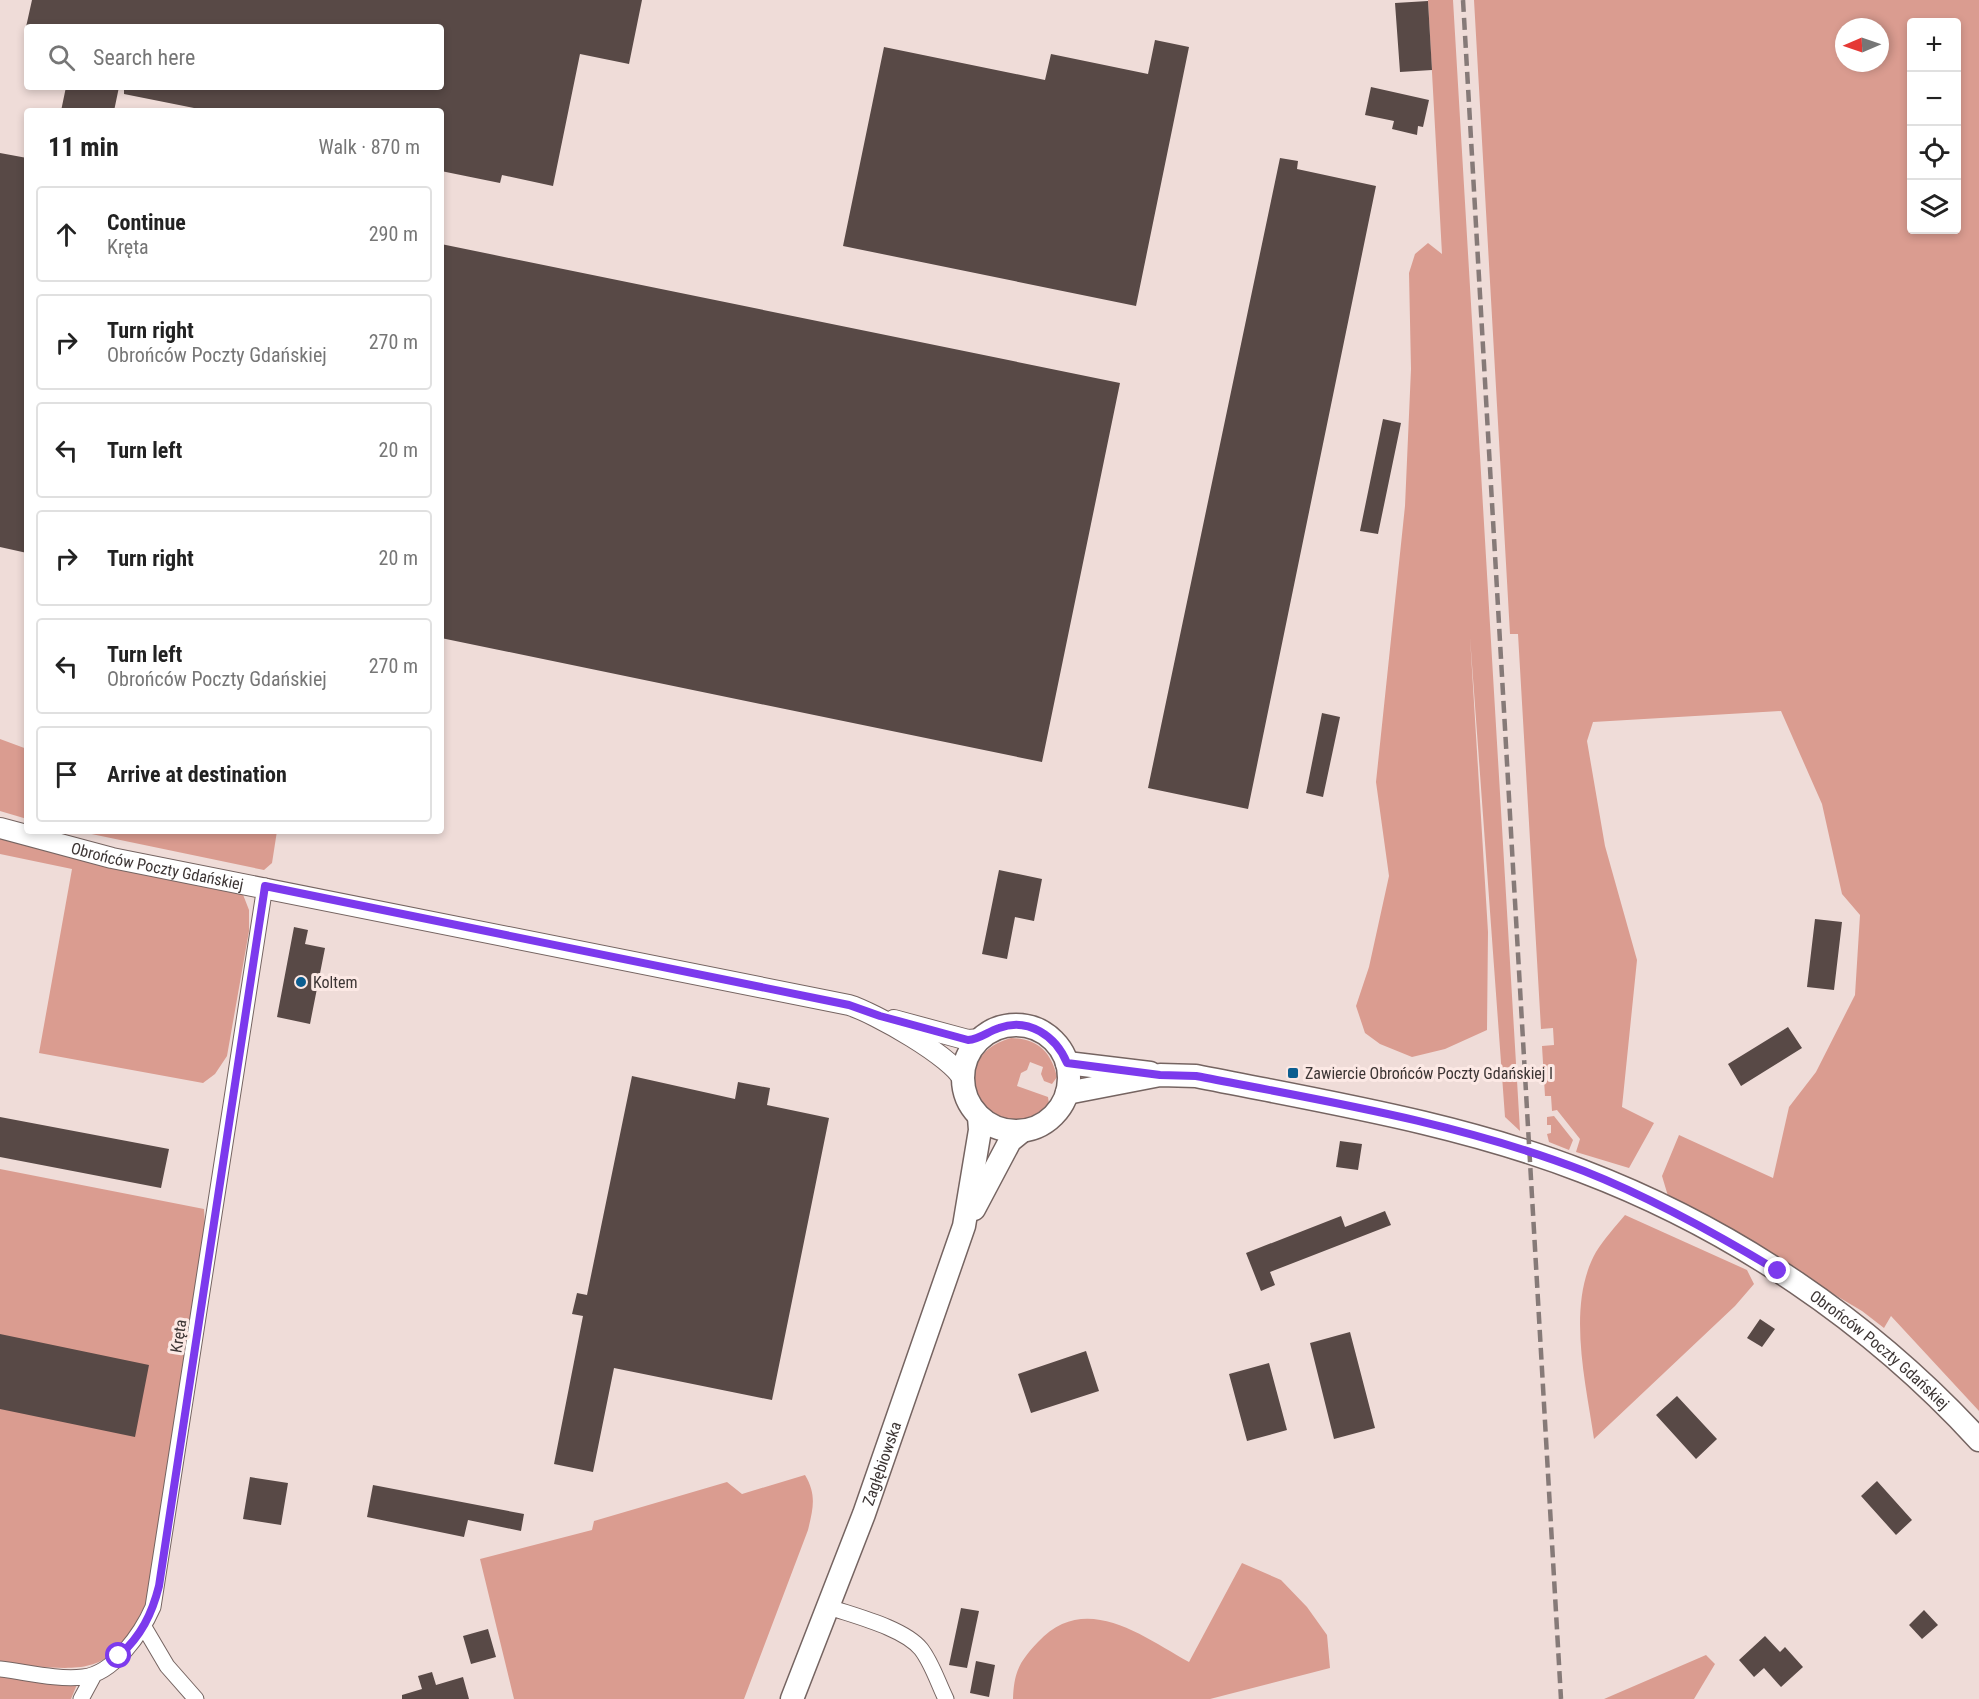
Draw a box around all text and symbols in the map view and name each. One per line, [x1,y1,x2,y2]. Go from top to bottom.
north arrow [1835,18,1889,72]
map controls [1907,18,1961,234]
button: + [1907,18,1961,72]
search box [24,24,444,90]
icon: search [45,41,78,74]
text: Search here [93,45,195,70]
button: − [1907,72,1961,126]
button: locate [1907,126,1961,180]
text: 11 min [48,132,119,162]
text: Walk · 870 m [319,135,420,159]
button: layers [1907,180,1961,234]
text: Continue [107,210,186,235]
icon: ahead [50,218,83,251]
text: 290 m [369,222,418,246]
text: Kręta [107,235,149,259]
text: Turn right [107,318,194,343]
icon: right [50,326,83,359]
text: 270 m [369,330,418,354]
text: Obrońców Poczty Gdańskiej [107,343,327,367]
icon: left [50,434,83,467]
text: Turn left [107,438,182,463]
text: 20 m [379,438,418,462]
icon: right [50,542,83,575]
text: Turn right [107,546,194,571]
text: 20 m [379,546,418,570]
text: Turn left [107,642,182,667]
icon: left [50,650,83,683]
text: 270 m [369,654,418,678]
text: Obrońców Poczty Gdańskiej [107,667,327,691]
icon: arrive [50,758,83,791]
text: Arrive at destination [107,762,287,787]
street label: Obrońców Poczty Gdańskiej [69,838,245,894]
place label: Koltem [313,973,358,992]
marker: Koltem [294,975,308,989]
place label: Zawiercie Obrońców Poczty Gdańskiej I [1305,1064,1553,1083]
marker: Zawiercie Obrońców Poczty Gdańskiej I [1286,1066,1300,1080]
route end [1764,1257,1790,1283]
street label: Obrońców Poczty Gdańskiej [1806,1286,1953,1413]
street label: Kręta [167,1318,190,1354]
street label: Zagłębiowska [859,1419,905,1508]
route start [105,1642,131,1668]

